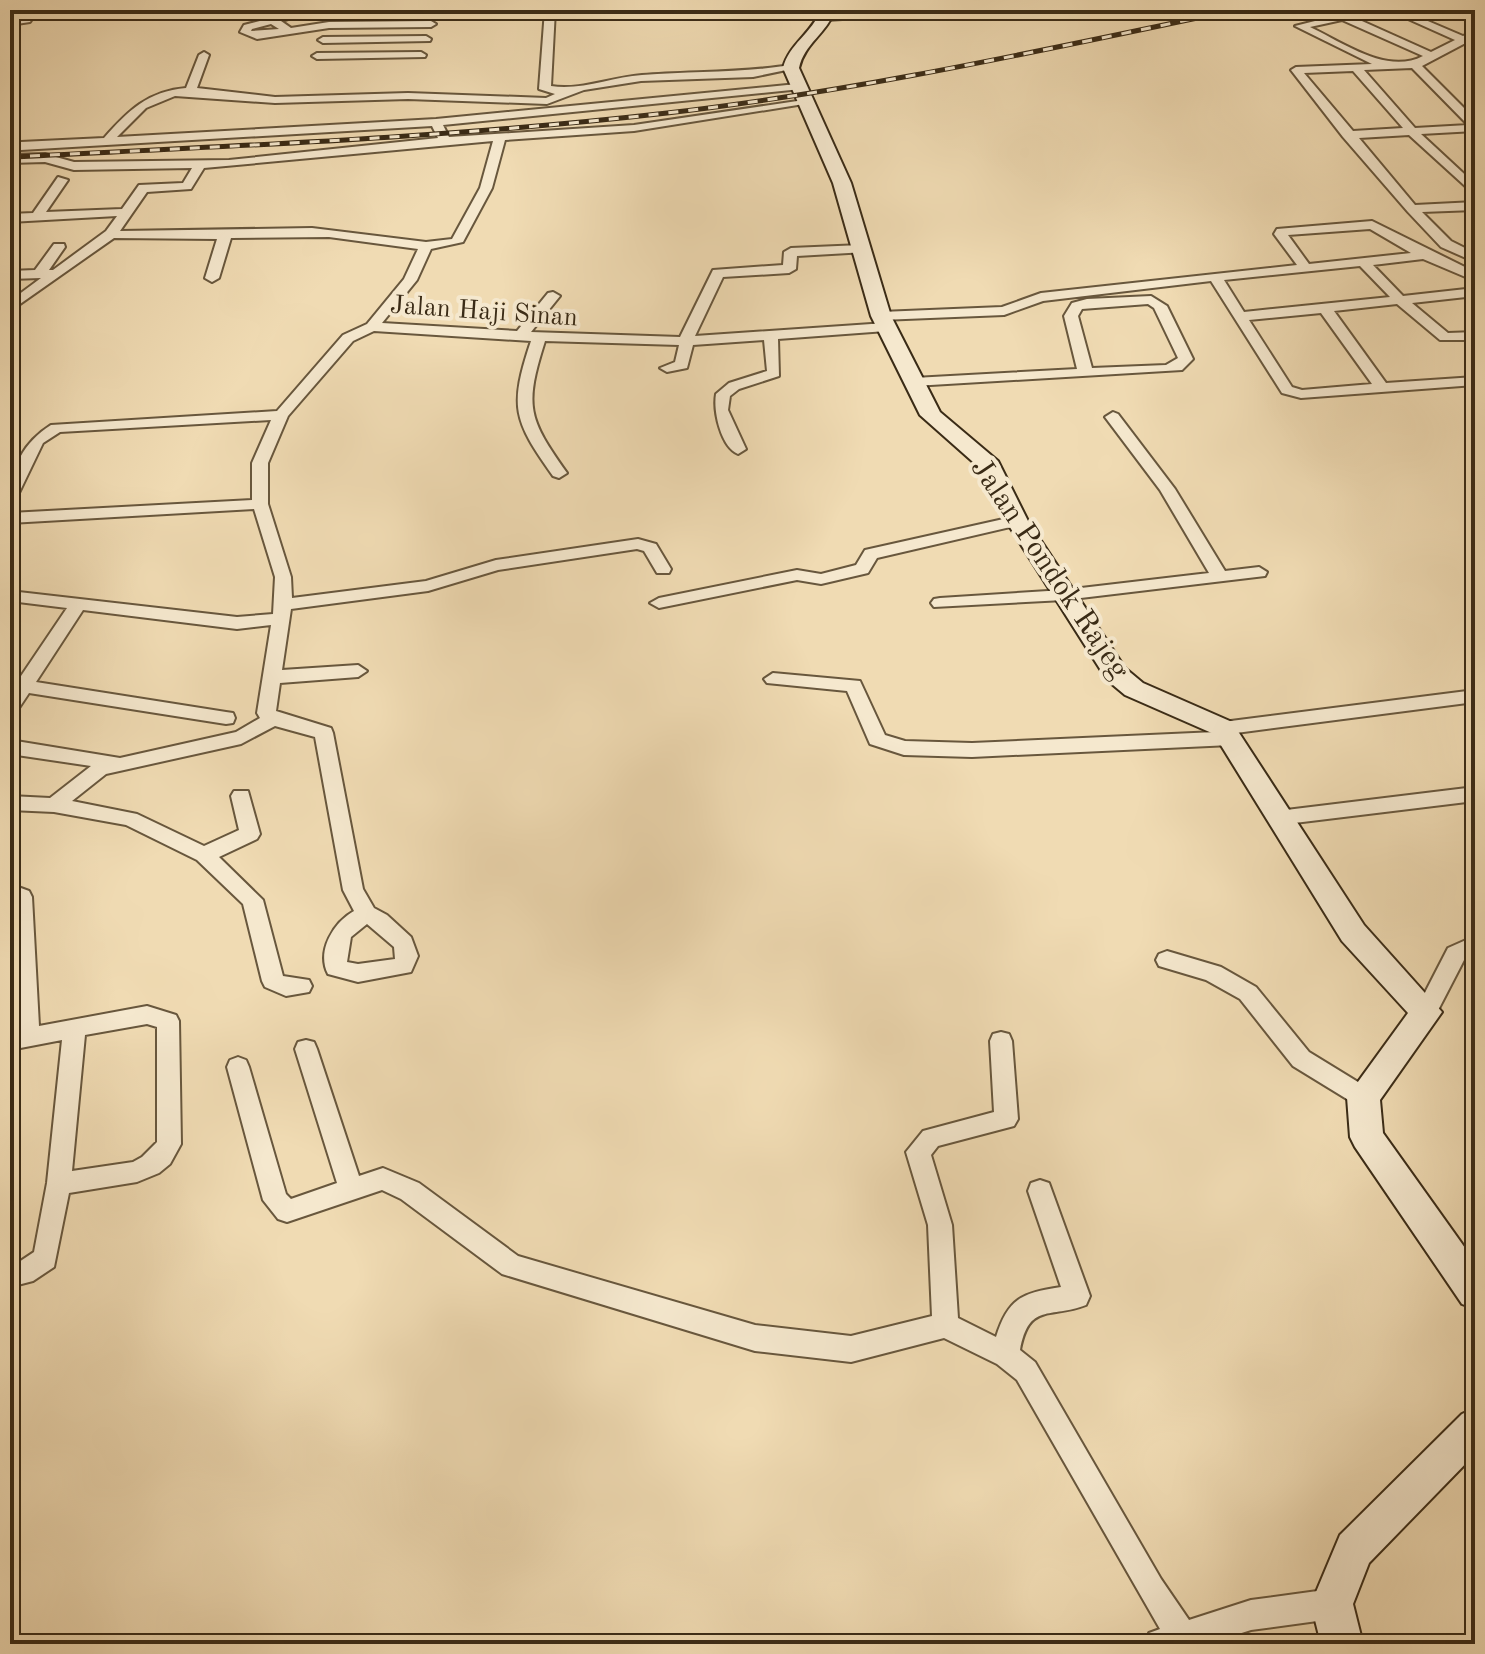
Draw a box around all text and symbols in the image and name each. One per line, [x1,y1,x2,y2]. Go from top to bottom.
street label: Jalan Haji Sinan [389,292,579,332]
street label: Jalan Pondok Rajeg [965,453,1134,685]

